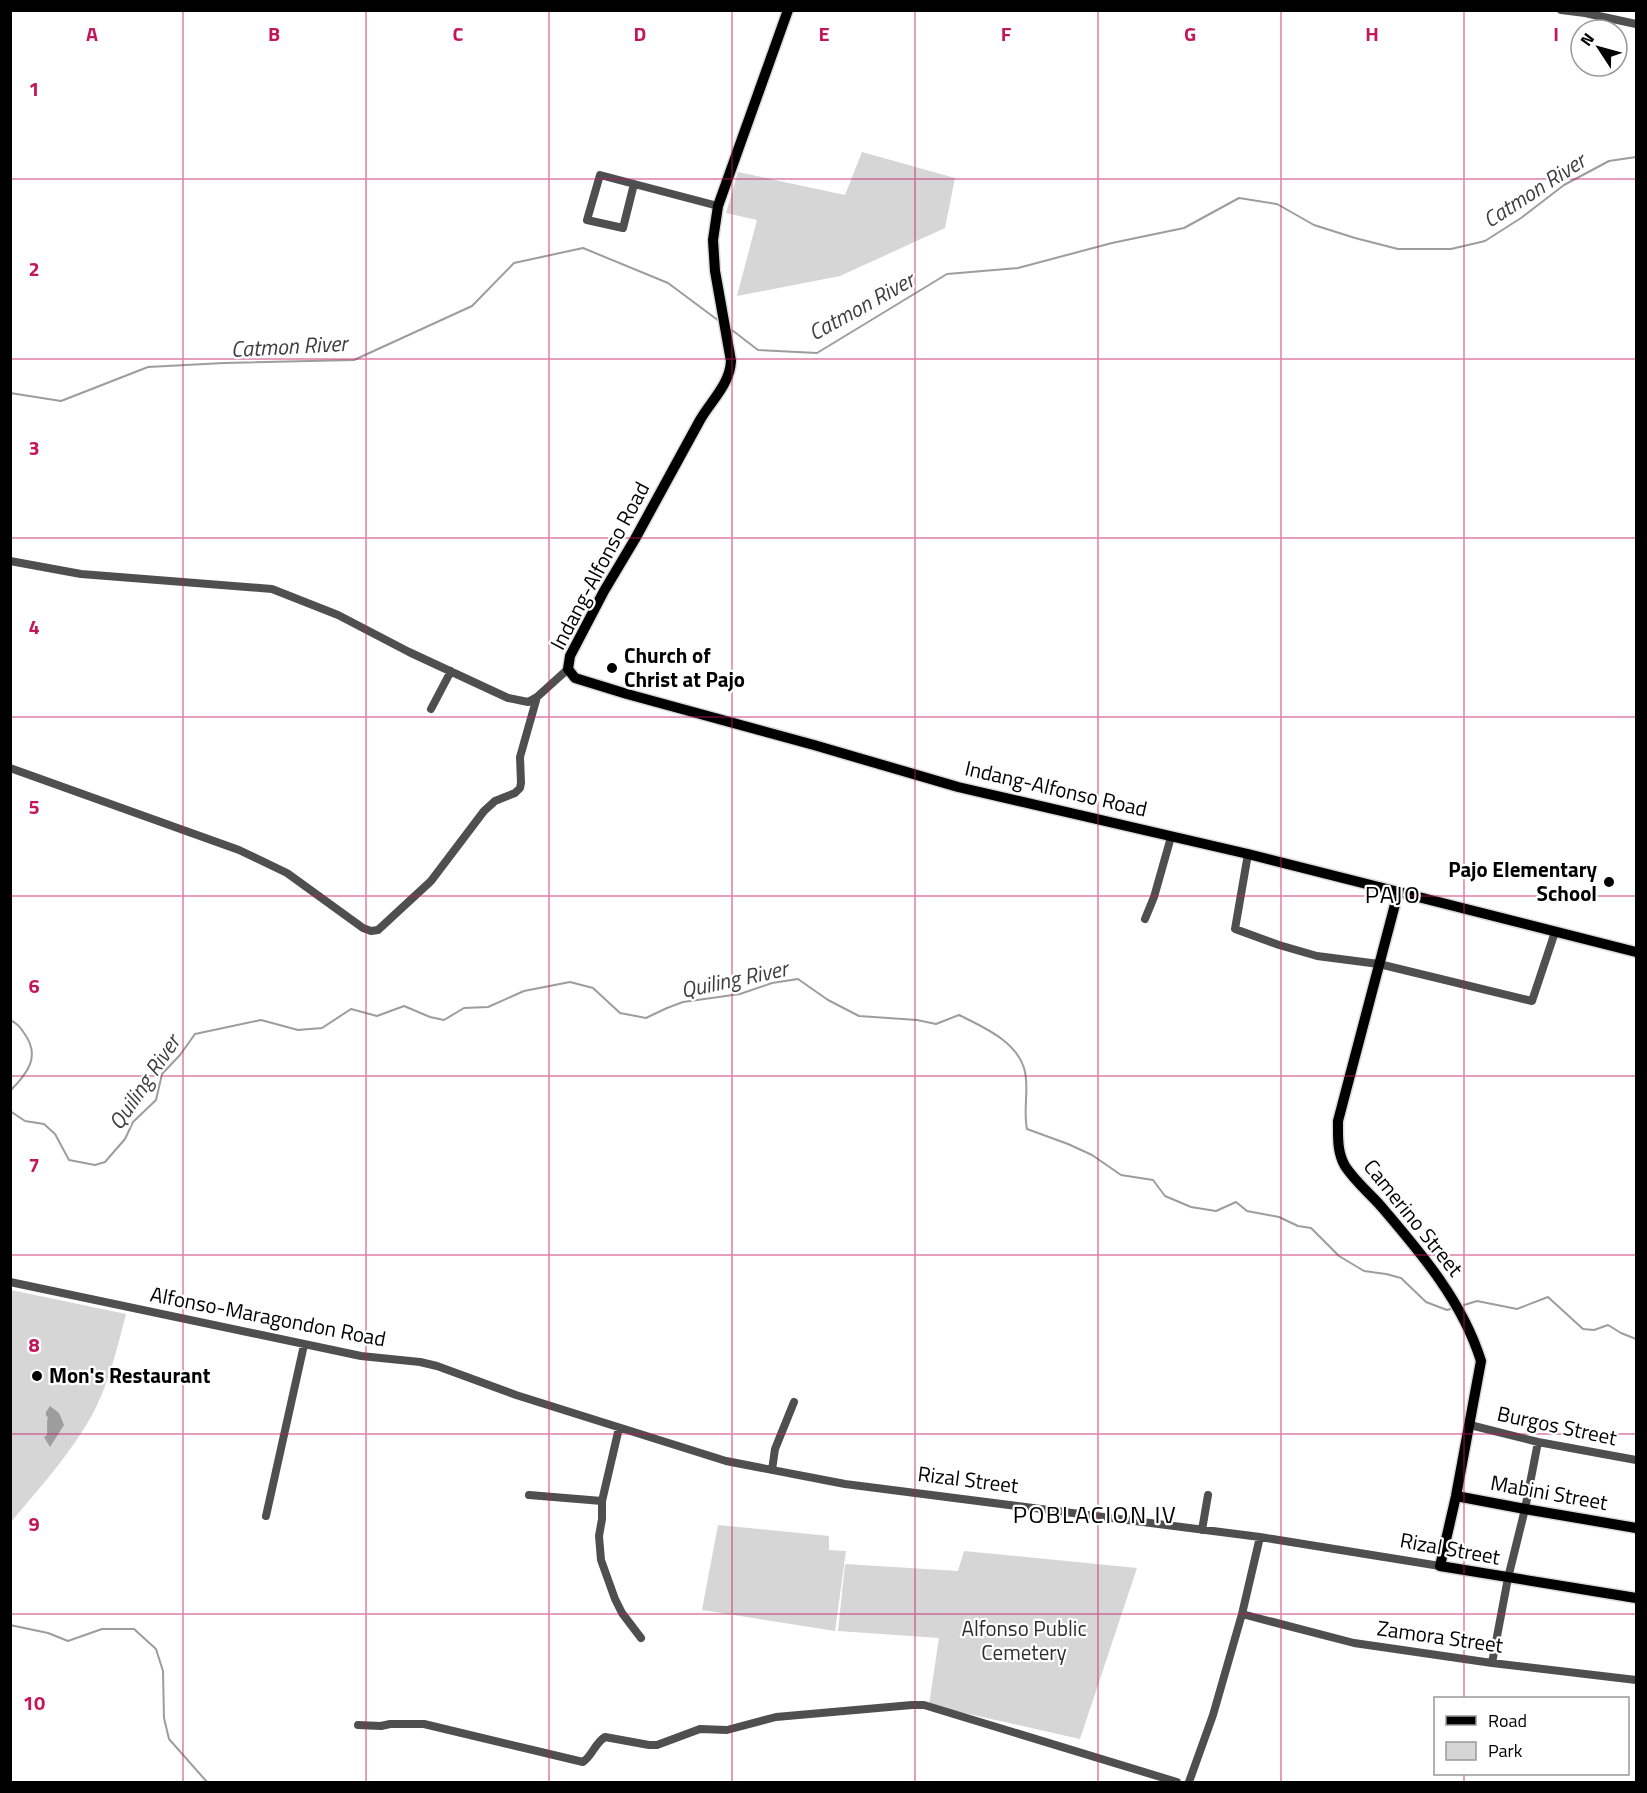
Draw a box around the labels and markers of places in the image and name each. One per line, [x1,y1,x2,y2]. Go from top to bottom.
place label: Church of Christ at Pajo [624,639,745,695]
marker: Church of Christ at Pajo [605,661,619,675]
place label: Pajo Elementary School [1448,853,1597,909]
marker: Pajo Elementary School [1602,875,1616,889]
place label: Mon's Restaurant [49,1359,211,1391]
marker: Mon's Restaurant [30,1369,44,1383]

